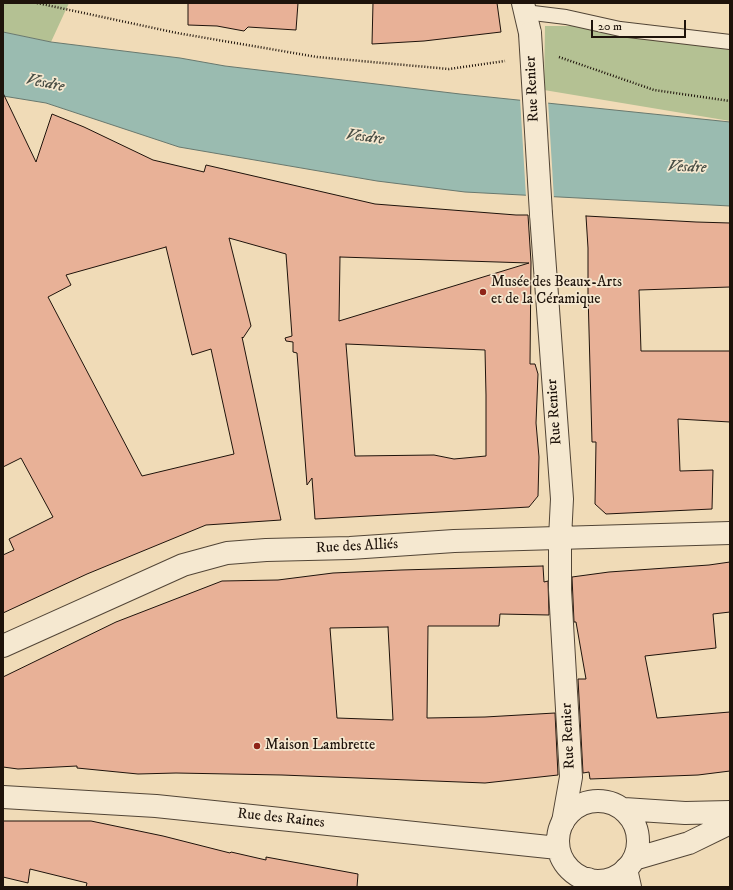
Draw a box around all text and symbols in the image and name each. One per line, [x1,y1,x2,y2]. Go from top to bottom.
scale bar [593,12,688,38]
text: 20 m [598,19,622,34]
street label: Rue Renier [522,55,544,123]
water label: Vesdre [24,71,66,97]
water label: Vesdre [345,126,385,150]
water label: Vesdre [667,158,707,178]
place label: Musée des Beaux-Arts et de la Céramique [491,274,622,309]
marker: Musée des Beaux-Arts et de la Céramique [478,287,488,297]
street label: Rue Renier [544,378,566,446]
street label: Rue des Alliés [315,536,399,558]
street label: Rue Renier [558,702,580,770]
place label: Maison Lambrette [265,737,375,755]
marker: Maison Lambrette [252,741,262,751]
street label: Rue des Raines [236,805,326,833]

